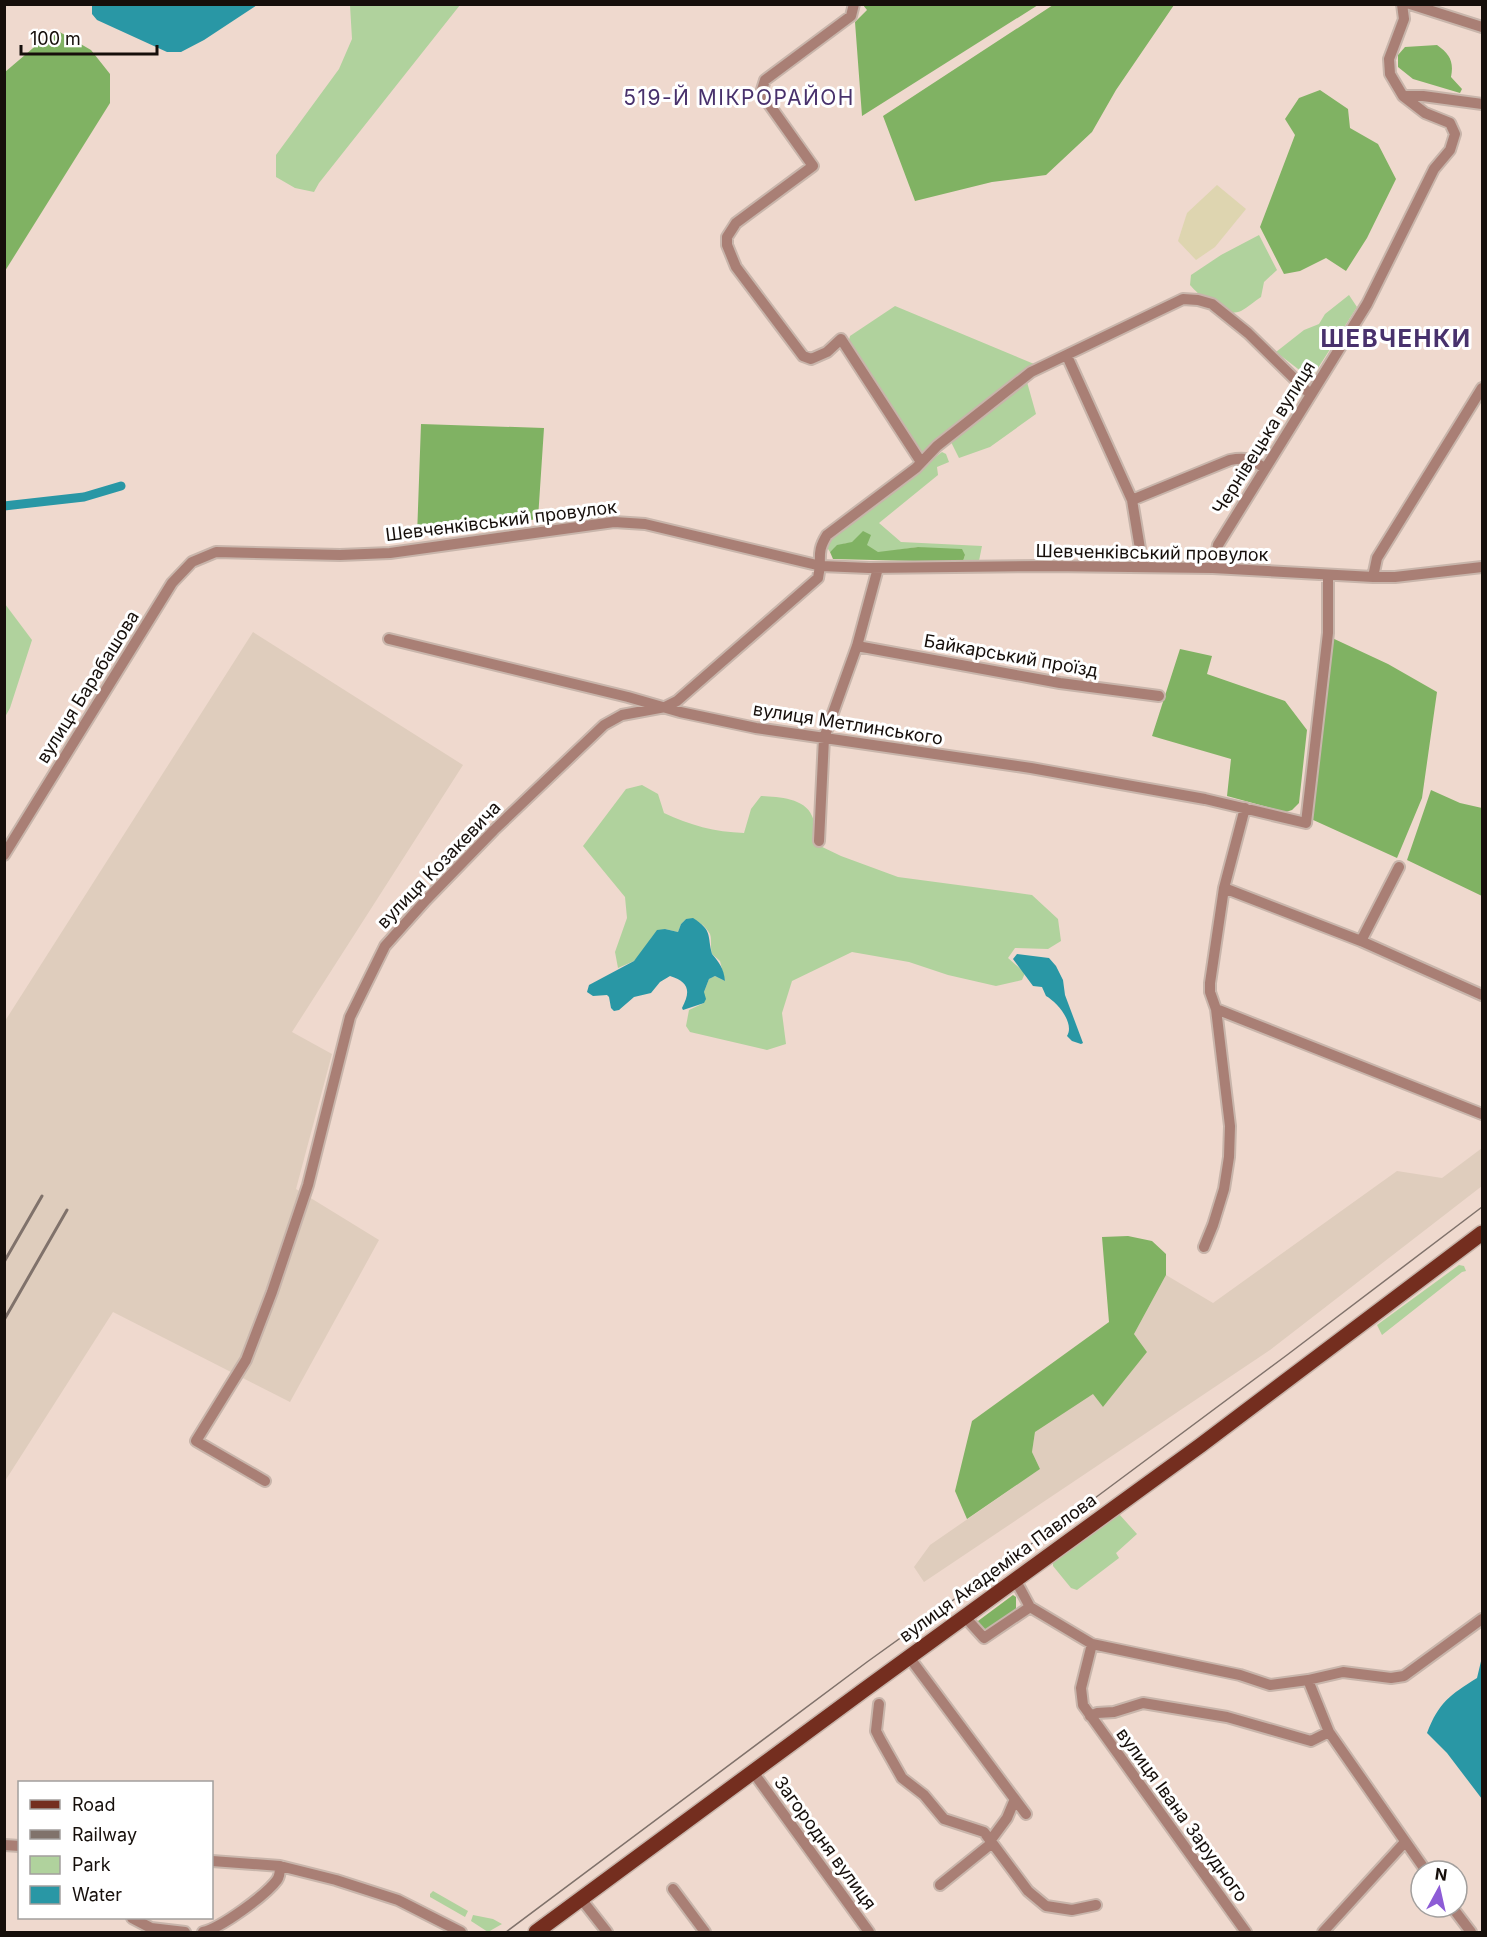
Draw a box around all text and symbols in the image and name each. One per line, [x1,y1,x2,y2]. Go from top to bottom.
scale bar [21,18,158,56]
text: 100 m [30,28,81,49]
district label: 519-Й МІКРОРАЙОН [623,84,855,110]
district label: ШЕВЧЕНКИ [1320,324,1472,353]
street label: Чернівецька вулиця [1208,357,1319,518]
street label: Шевченківський провулок [384,496,618,545]
street label: Шевченківський провулок [1035,540,1269,565]
street label: вулиця Барабашова [32,607,143,767]
street label: Байкарський проїзд [922,630,1100,681]
street label: вулиця Метлинського [752,698,944,749]
street label: вулиця Козакевича [373,797,505,933]
street label: вулиця Академіка Павлова [895,1489,1100,1646]
street label: вулиця Івана Зарудного [1112,1724,1252,1906]
street label: Загородня вулиця [770,1772,881,1913]
legend [18,1781,213,1919]
text: Road [72,1794,115,1815]
text: Railway [72,1824,137,1845]
text: Park [72,1854,111,1875]
north arrow [1409,1859,1469,1919]
text: N [1434,1863,1449,1885]
text: Water [72,1884,122,1905]

